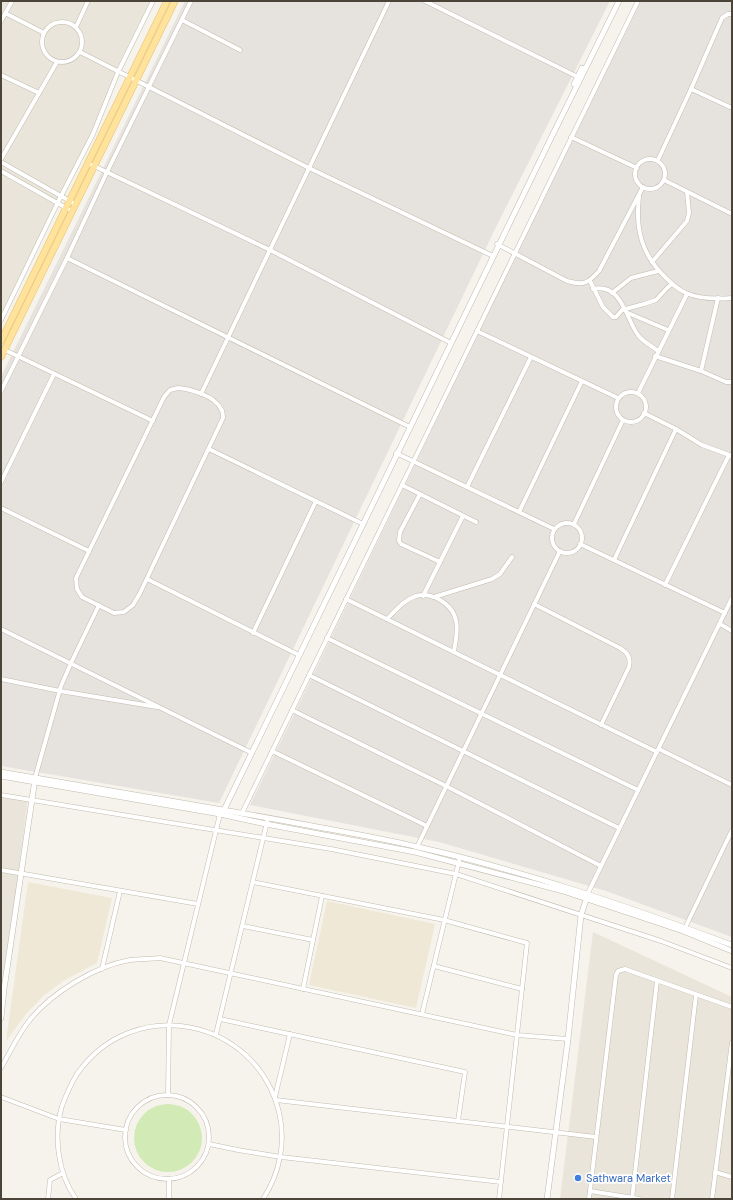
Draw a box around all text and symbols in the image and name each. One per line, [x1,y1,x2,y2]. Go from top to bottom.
place label: Sathwara Market [586,1171,671,1185]
marker: Sathwara Market [573,1173,583,1183]

